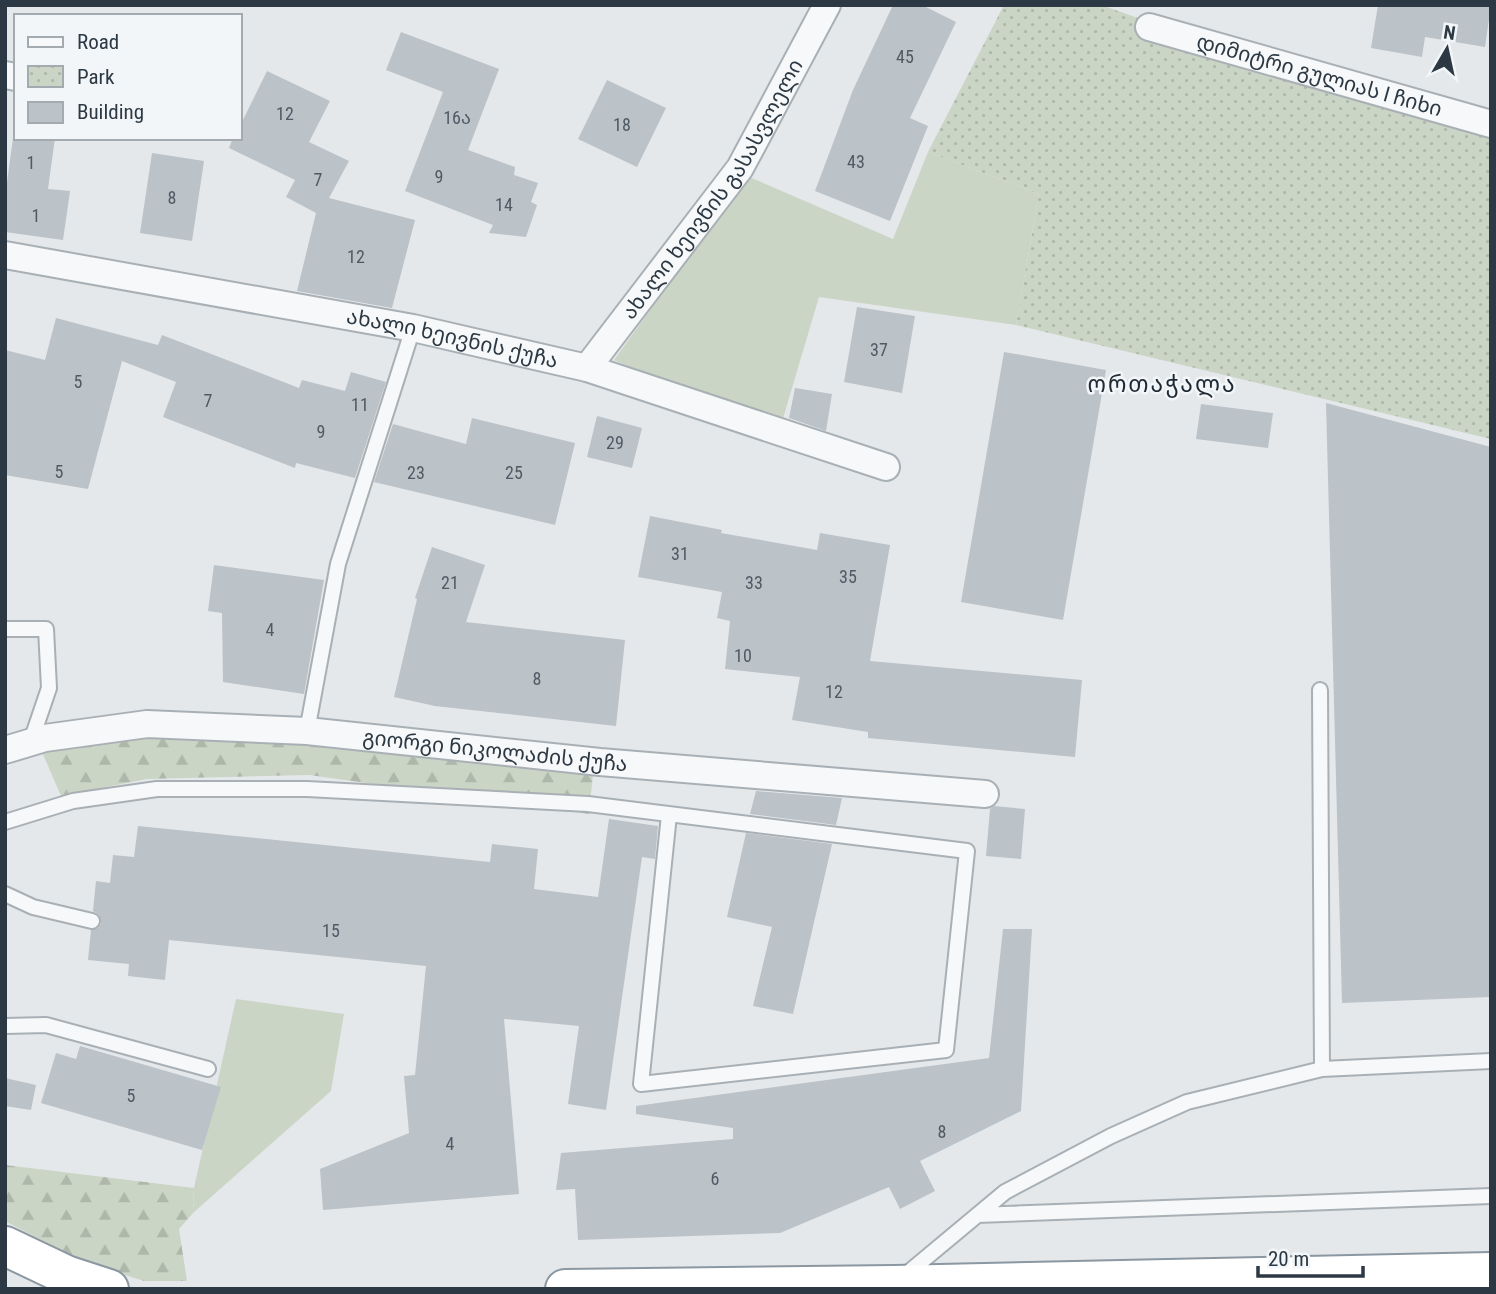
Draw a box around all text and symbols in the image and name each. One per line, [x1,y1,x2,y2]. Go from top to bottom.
legend [14,14,242,140]
north arrow [1412,14,1482,84]
text: N [1442,20,1457,45]
street label: დიმიტრი გულიას I ჩიხი [1194,29,1445,121]
text: Road [77,30,119,54]
house number: 45 [896,46,914,67]
street label: ახალი ხეივნის გასასვლელი [617,55,808,324]
text: Park [77,65,115,89]
text: Building [77,100,144,124]
house number: 12 [276,103,294,124]
house number: 16ა [443,107,471,128]
house number: 18 [613,114,631,135]
house number: 43 [847,151,865,172]
house number: 1 [27,152,35,173]
house number: 9 [435,166,443,187]
house number: 7 [314,169,323,190]
house number: 8 [168,187,176,208]
house number: 14 [495,194,513,215]
house number: 1 [32,205,40,226]
house number: 12 [347,246,365,267]
street label: ახალი ხეივნის ქუჩა [345,304,560,373]
house number: 37 [870,339,888,360]
house number: 5 [74,371,83,392]
district label: ორთაჭალა [1087,371,1237,398]
house number: 7 [204,390,213,411]
house number: 11 [351,394,369,415]
house number: 9 [317,421,325,442]
house number: 29 [606,432,624,453]
house number: 5 [55,461,64,482]
house number: 23 [407,462,425,483]
house number: 25 [505,462,523,483]
house number: 31 [671,543,689,564]
house number: 35 [839,566,857,587]
house number: 21 [441,572,459,593]
house number: 33 [745,572,763,593]
house number: 4 [266,619,275,640]
house number: 10 [734,645,752,666]
house number: 8 [533,668,541,689]
house number: 12 [825,681,843,702]
street label: გიორგი ნიკოლაძის ქუჩა [362,725,628,776]
house number: 15 [322,920,340,941]
house number: 5 [127,1085,136,1106]
house number: 8 [938,1121,946,1142]
house number: 4 [446,1133,455,1154]
house number: 6 [711,1168,719,1189]
scale bar [1258,1234,1363,1278]
text: 20 m [1268,1247,1309,1271]

